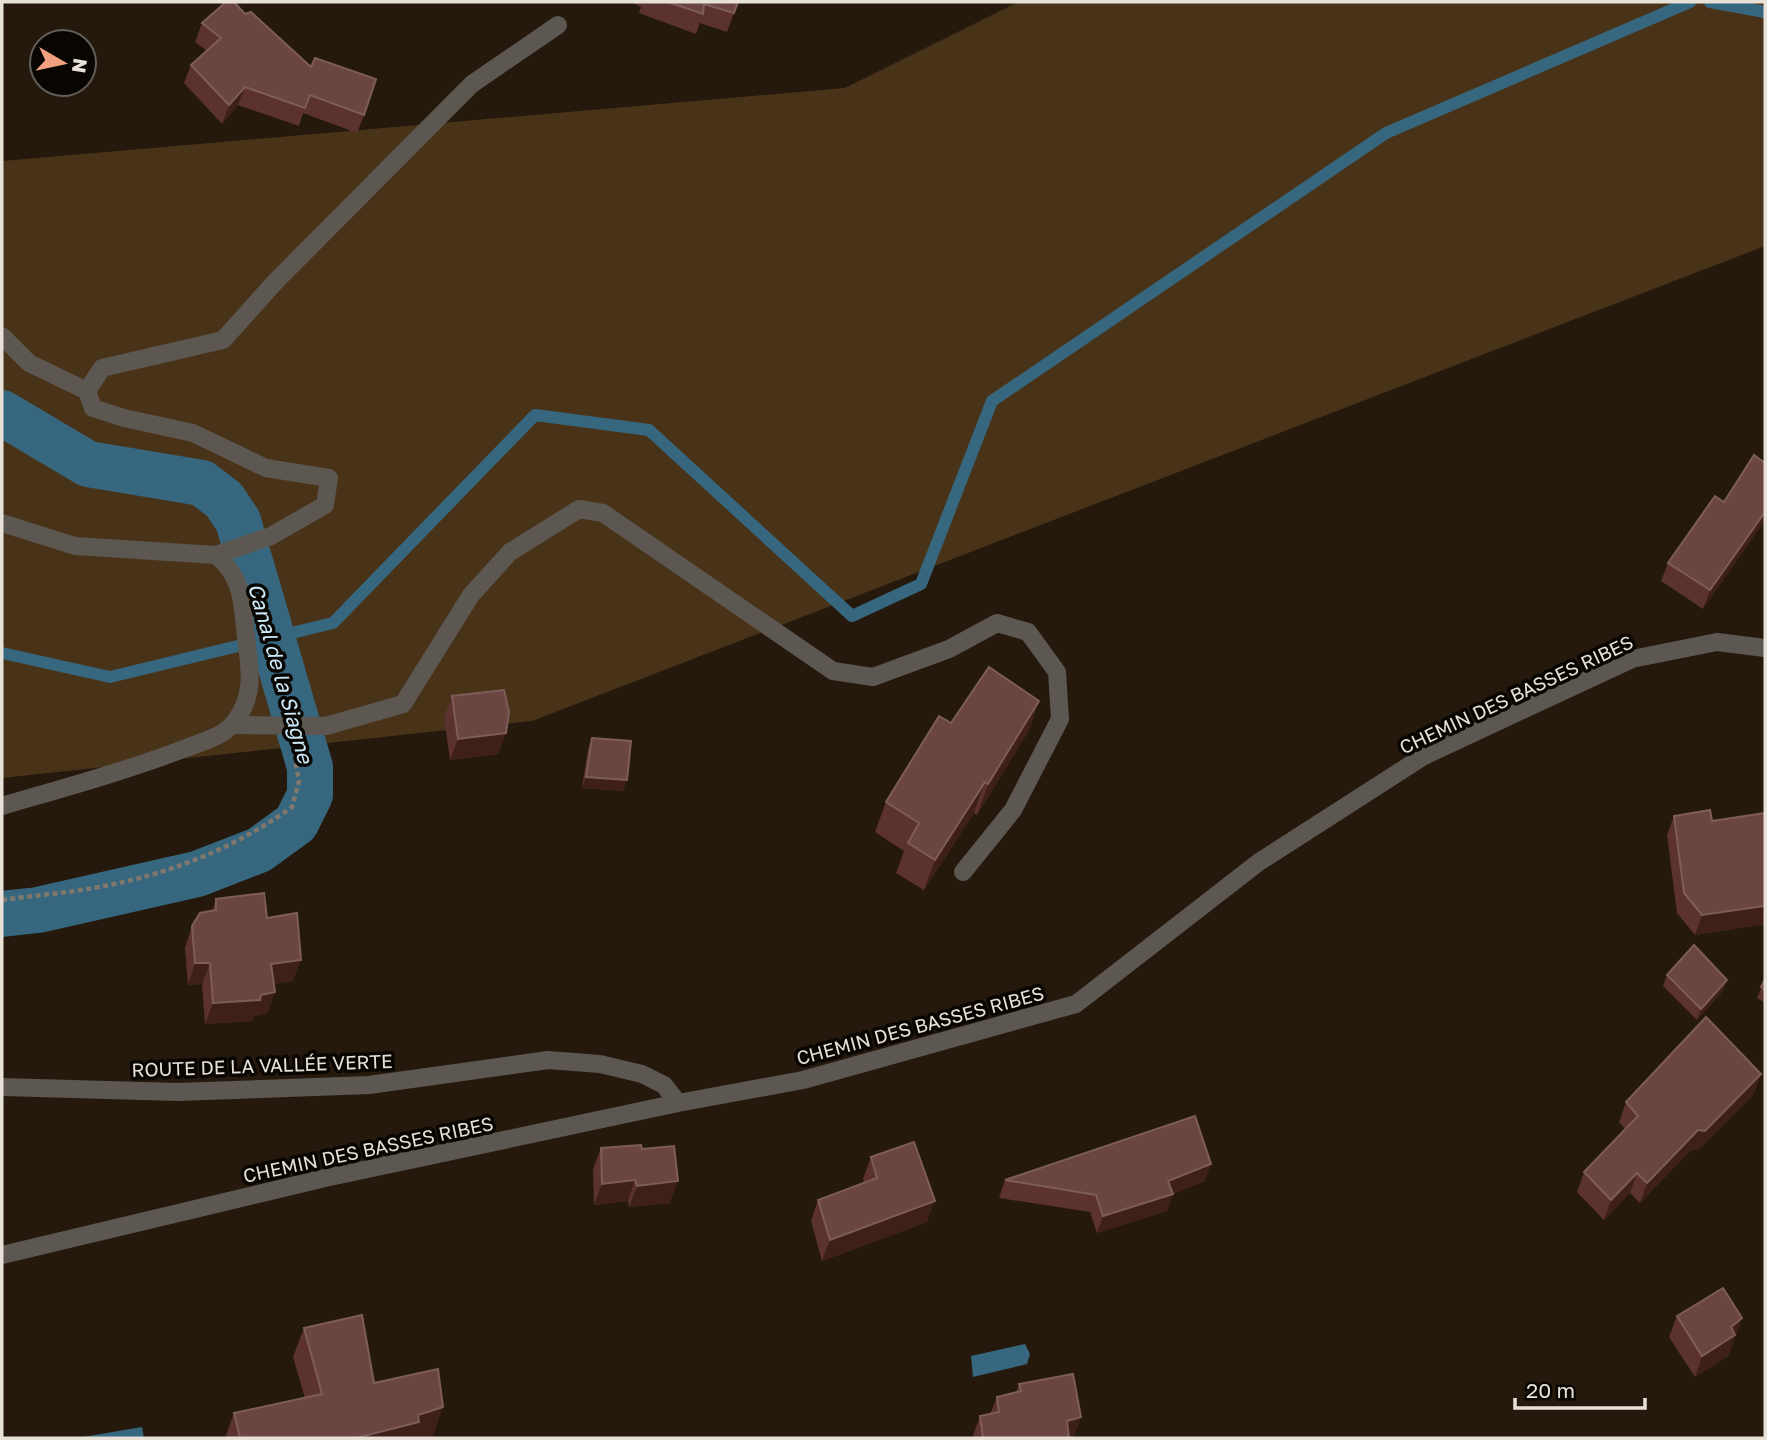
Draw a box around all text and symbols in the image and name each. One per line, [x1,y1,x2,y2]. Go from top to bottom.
north arrow [28,28,98,98]
text: N [68,57,93,75]
water label: Canal de la Siagne [243,580,320,768]
street label: CHEMIN DES BASSES RIBES [1395,630,1637,758]
street label: CHEMIN DES BASSES RIBES [794,981,1046,1069]
street label: ROUTE DE LA VALLÉE VERTE [131,1049,393,1081]
street label: CHEMIN DES BASSES RIBES [241,1111,495,1187]
scale bar [1515,1366,1644,1410]
text: 20 m [1526,1377,1575,1403]

